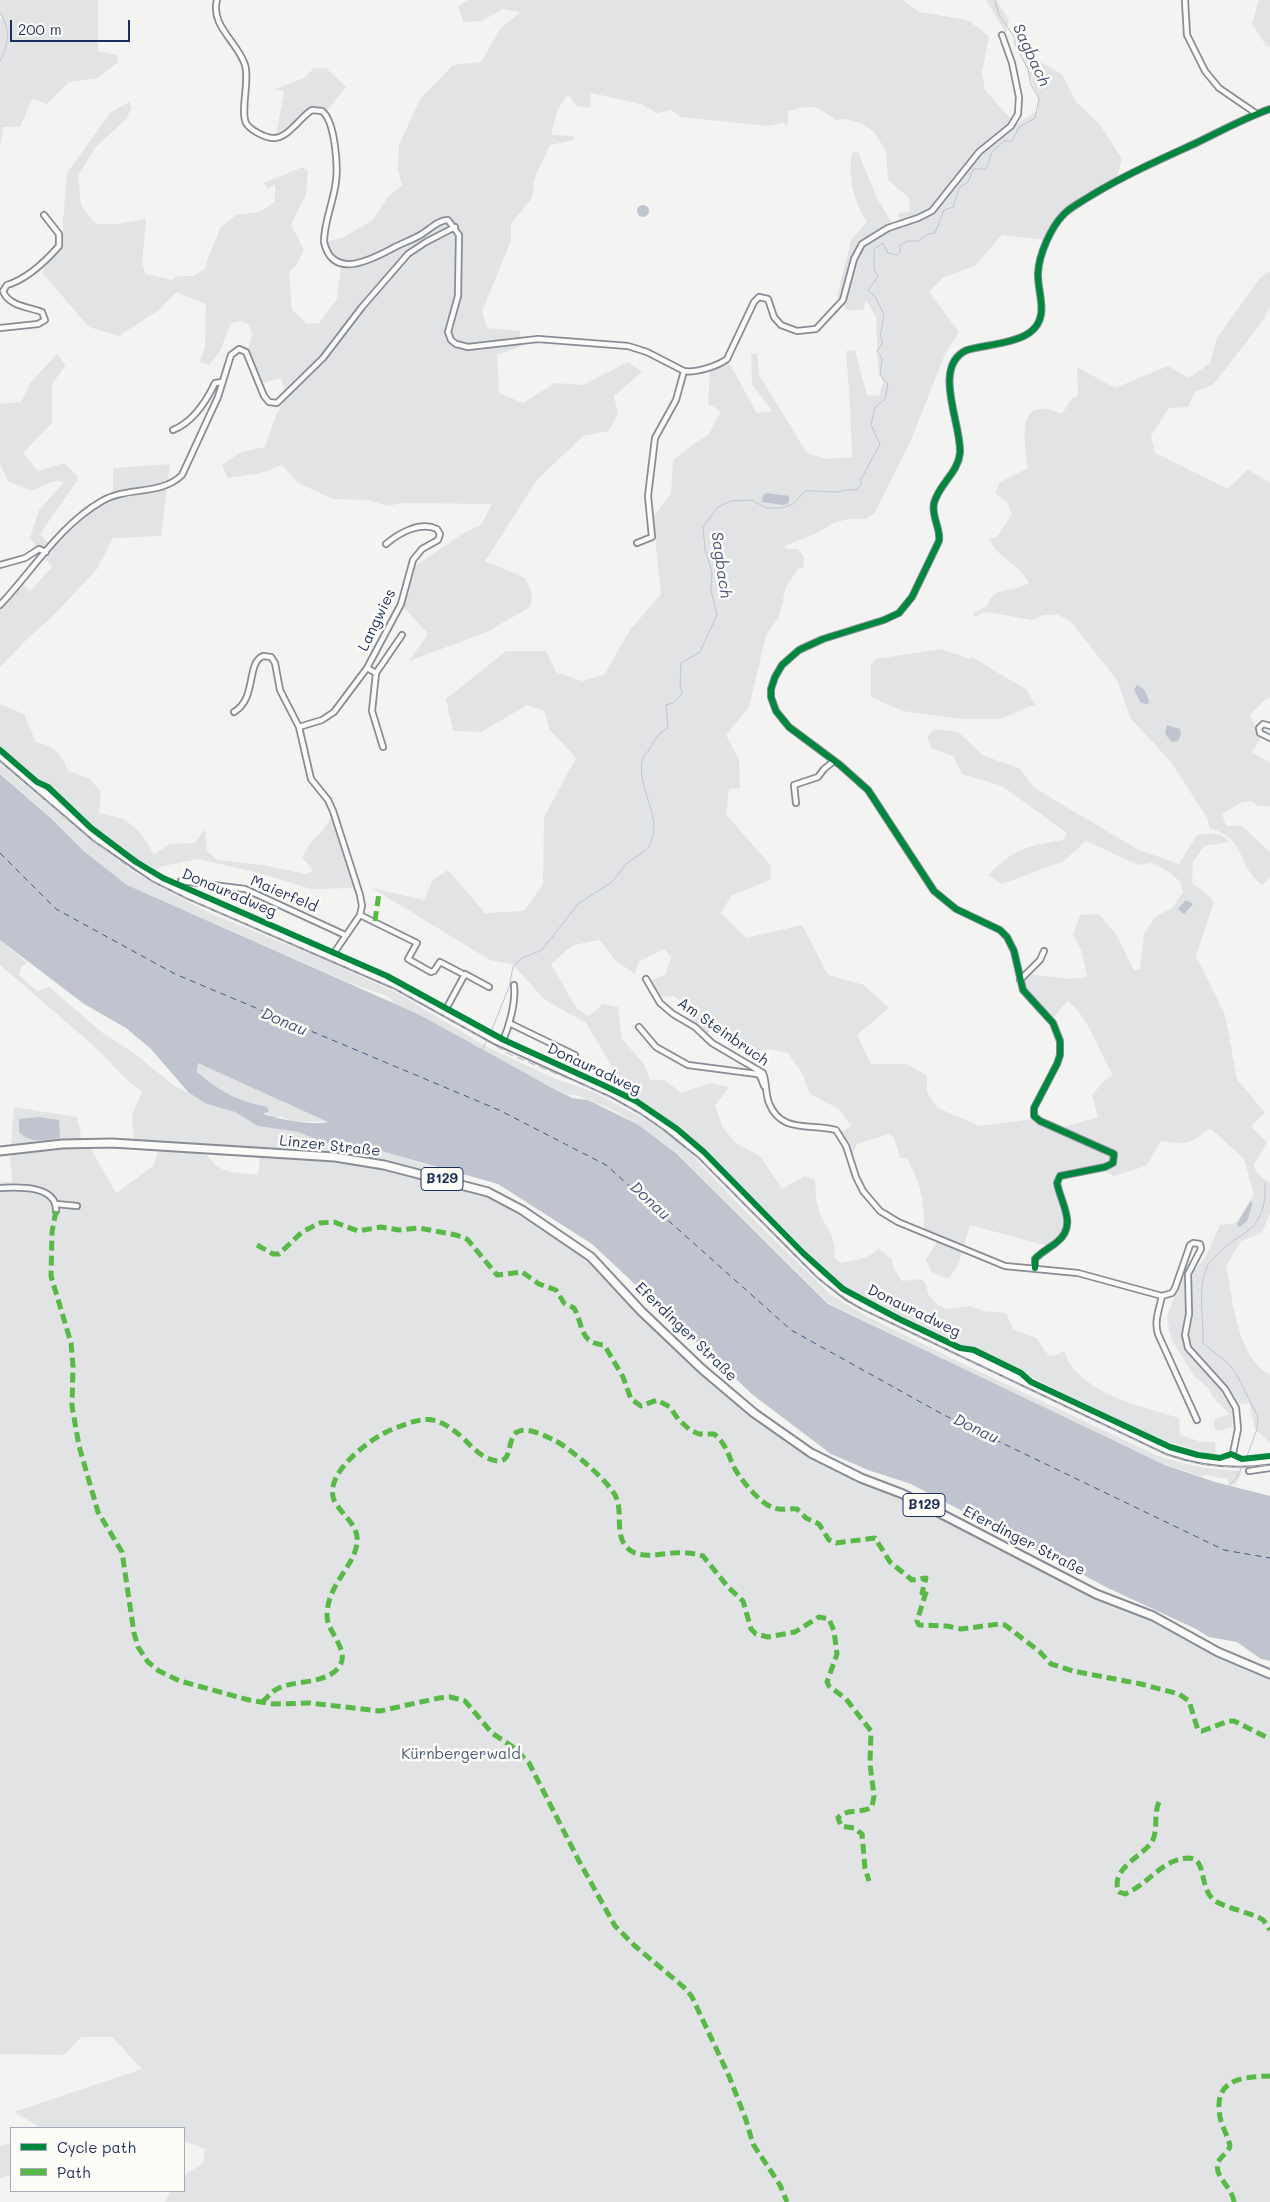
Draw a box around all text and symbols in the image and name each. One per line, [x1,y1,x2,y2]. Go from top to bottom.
scale bar [12,10,132,42]
text: 200 m [18,19,62,39]
water label: Sagbach [1008,21,1054,89]
water label: Sagbach [707,531,735,599]
street label: Langwies [354,586,400,654]
street label: Donauradweg [179,865,279,921]
street label: Maierfeld [248,872,320,916]
street label: Am Steinbruch [674,994,772,1070]
water label: Donau [258,1004,310,1040]
street label: Donauradweg [544,1039,644,1099]
street label: Linzer Straße [279,1132,381,1160]
road number: B129 [421,1168,463,1190]
water label: Donau [626,1178,674,1224]
street label: Eferdinger Straße [631,1279,741,1385]
street label: Donauradweg [865,1281,963,1341]
water label: Donau [950,1410,1002,1448]
road number: B129 [903,1494,945,1516]
street label: Eferdinger Straße [960,1502,1088,1580]
park label: Kürnbergerwald [401,1745,521,1763]
legend [10,2127,185,2192]
text: Cycle path [57,2137,136,2157]
text: Path [57,2162,91,2182]

